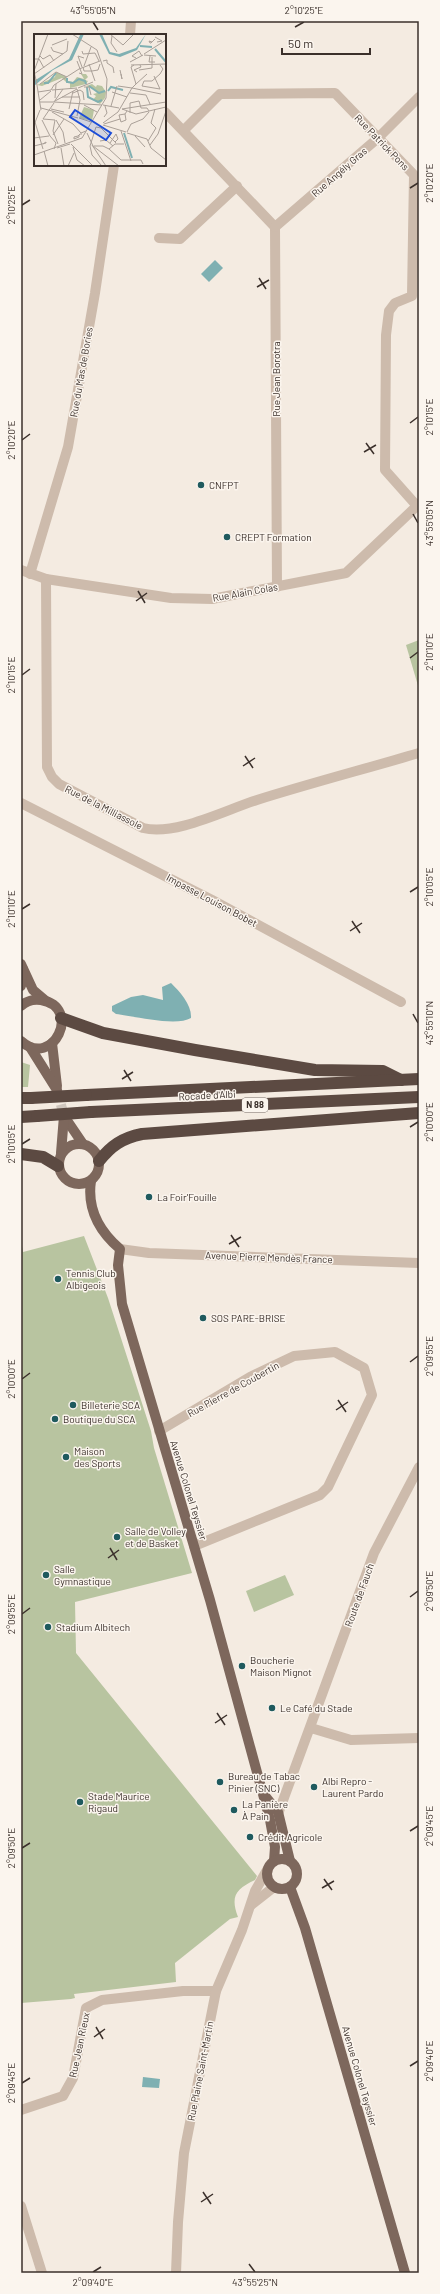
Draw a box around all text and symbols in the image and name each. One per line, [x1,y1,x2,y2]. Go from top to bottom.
text: 43°55'05"N [70,4,116,16]
text: 2°10'25"E [285,4,323,16]
scale bar [282,30,370,56]
inset map [34,34,166,166]
text: 50 m [288,36,313,50]
street label: Rue Patrick Pons [352,112,412,173]
street label: Rue Angély Gras [309,145,369,199]
text: 2°10'20"E [423,163,435,203]
text: 2°10'25"E [5,186,17,224]
street label: Rue du Mas de Bories [67,326,95,418]
street label: Rue Jean Borotra [270,341,282,417]
text: 2°10'15"E [423,399,435,435]
text: 2°10'20"E [5,420,17,460]
place label: CNFPT [209,479,239,491]
marker: CNFPT [196,480,206,490]
text: 43°55'05"N [423,500,435,546]
place label: CREPT Formation [235,531,312,543]
marker: CREPT Formation [222,532,232,542]
street label: Rue Alain Colas [211,580,279,604]
text: 2°10'10"E [423,633,435,671]
text: 2°10'15"E [5,657,17,693]
street label: Rue de la Milliassole [63,782,145,832]
text: 2°10'05"E [423,867,435,907]
street label: Impasse Louison Bobet [165,871,260,929]
text: 2°10'10"E [5,890,17,928]
text: 43°55'10"N [423,1001,435,1045]
street label: Rocade d'Albi [178,1088,236,1102]
road number: N 88 [242,1098,268,1112]
text: 2°10'00"E [423,1102,435,1142]
text: 2°10'05"E [5,1124,17,1164]
place label: La Foir'Fouille [157,1191,217,1203]
marker: La Foir'Fouille [144,1192,154,1202]
street label: Avenue Pierre Mendès France [205,1249,333,1265]
place label: Tennis Club Albigeois [66,1267,116,1291]
marker: Tennis Club Albigeois [53,1274,63,1284]
place label: SOS PARE-BRISE [211,1312,286,1324]
marker: SOS PARE-BRISE [198,1313,208,1323]
text: 2°09'55"E [423,1336,435,1376]
text: 2°10'00"E [5,1359,17,1399]
street label: Rue Pierre de Coubertin [185,1359,281,1419]
place label: Billeterie SCA [81,1399,140,1411]
marker: Billeterie SCA [68,1400,78,1410]
place label: Boutique du SCA [63,1413,135,1425]
marker: Boutique du SCA [50,1414,60,1424]
street label: Avenue Colonel Teyssier [168,1439,210,1542]
place label: Maison des Sports [74,1445,121,1469]
marker: Maison des Sports [61,1452,71,1462]
place label: Salle de Volley et de Basket [125,1525,186,1549]
marker: Salle de Volley et de Basket [112,1532,122,1542]
street label: Route de Fauch [342,1561,376,1629]
place label: Salle Gymnastique [54,1563,111,1587]
marker: Salle Gymnastique [41,1570,51,1580]
text: 2°09'50"E [423,1571,435,1611]
text: 2°09'55"E [5,1594,17,1634]
place label: Stadium Albitech [56,1621,130,1633]
marker: Stadium Albitech [43,1622,53,1632]
place label: Boucherie Maison Mignot [250,1654,312,1678]
marker: Boucherie Maison Mignot [237,1661,247,1671]
place label: Le Café du Stade [280,1702,353,1714]
marker: Le Café du Stade [267,1703,277,1713]
place label: Bureau de Tabac Pinier (SNC) [228,1770,300,1794]
place label: Albi Repro - Laurent Pardo [322,1775,384,1799]
marker: Bureau de Tabac Pinier (SNC) [215,1777,225,1787]
marker: Albi Repro - Laurent Pardo [309,1782,319,1792]
place label: Stade Maurice Rigaud [88,1790,150,1814]
marker: Stade Maurice Rigaud [75,1797,85,1807]
place label: La Panière À Pain [242,1798,288,1822]
marker: La Panière À Pain [229,1805,239,1815]
text: 2°09'45"E [423,1806,435,1846]
text: 2°09'50"E [5,1828,17,1868]
place label: Crédit Agricole [258,1831,322,1843]
marker: Crédit Agricole [245,1832,255,1842]
street label: Rue Jean Rieux [66,2011,92,2079]
street label: Rue Plaine Saint-Martin [184,2020,216,2122]
street label: Avenue Colonel Teyssier [340,2025,380,2128]
text: 2°09'40"E [423,2040,435,2082]
text: 2°09'45"E [5,2063,17,2103]
text: 2°09'40"E [72,2276,114,2288]
text: 43°55'25"N [232,2276,278,2288]

